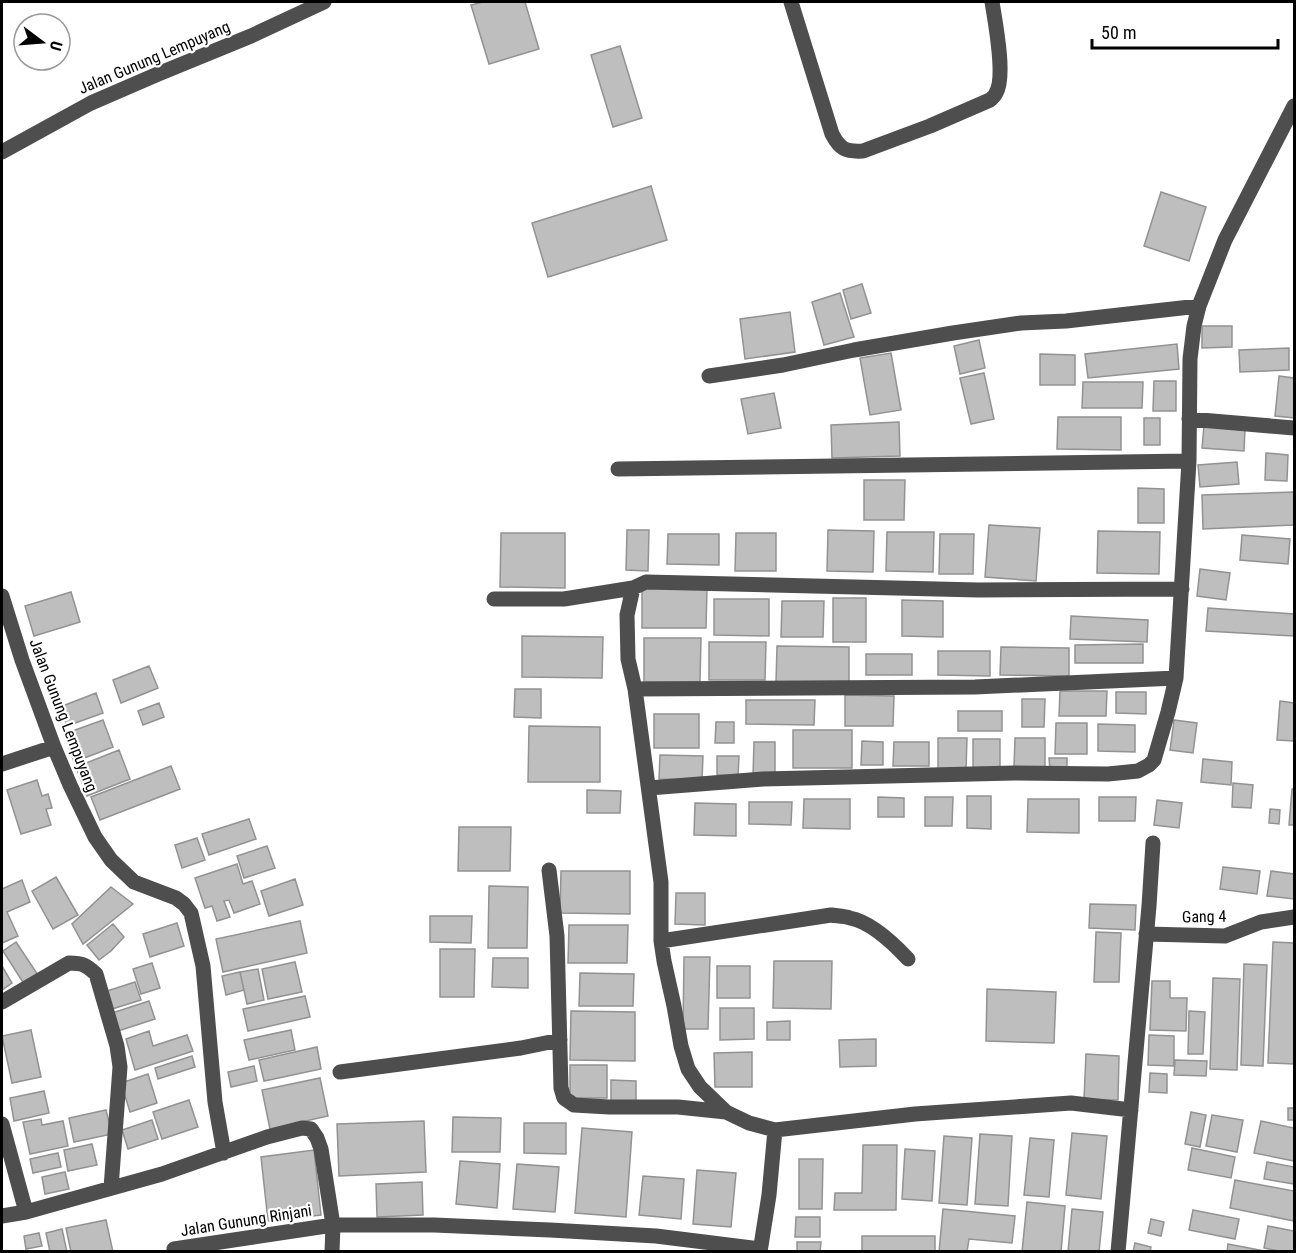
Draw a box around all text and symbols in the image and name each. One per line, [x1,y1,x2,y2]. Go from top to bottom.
north arrow [12,12,72,72]
scale bar [1092,12,1278,50]
street label: Jalan Gunung Lempuyang [76,17,233,98]
text: 50 m [1101,22,1136,43]
text: U [46,39,66,53]
street label: Jalan Gunung Lempuyang [25,636,102,795]
street label: Gang 4 [1182,907,1226,926]
street label: Jalan Gunung Rinjani [179,1201,313,1240]

